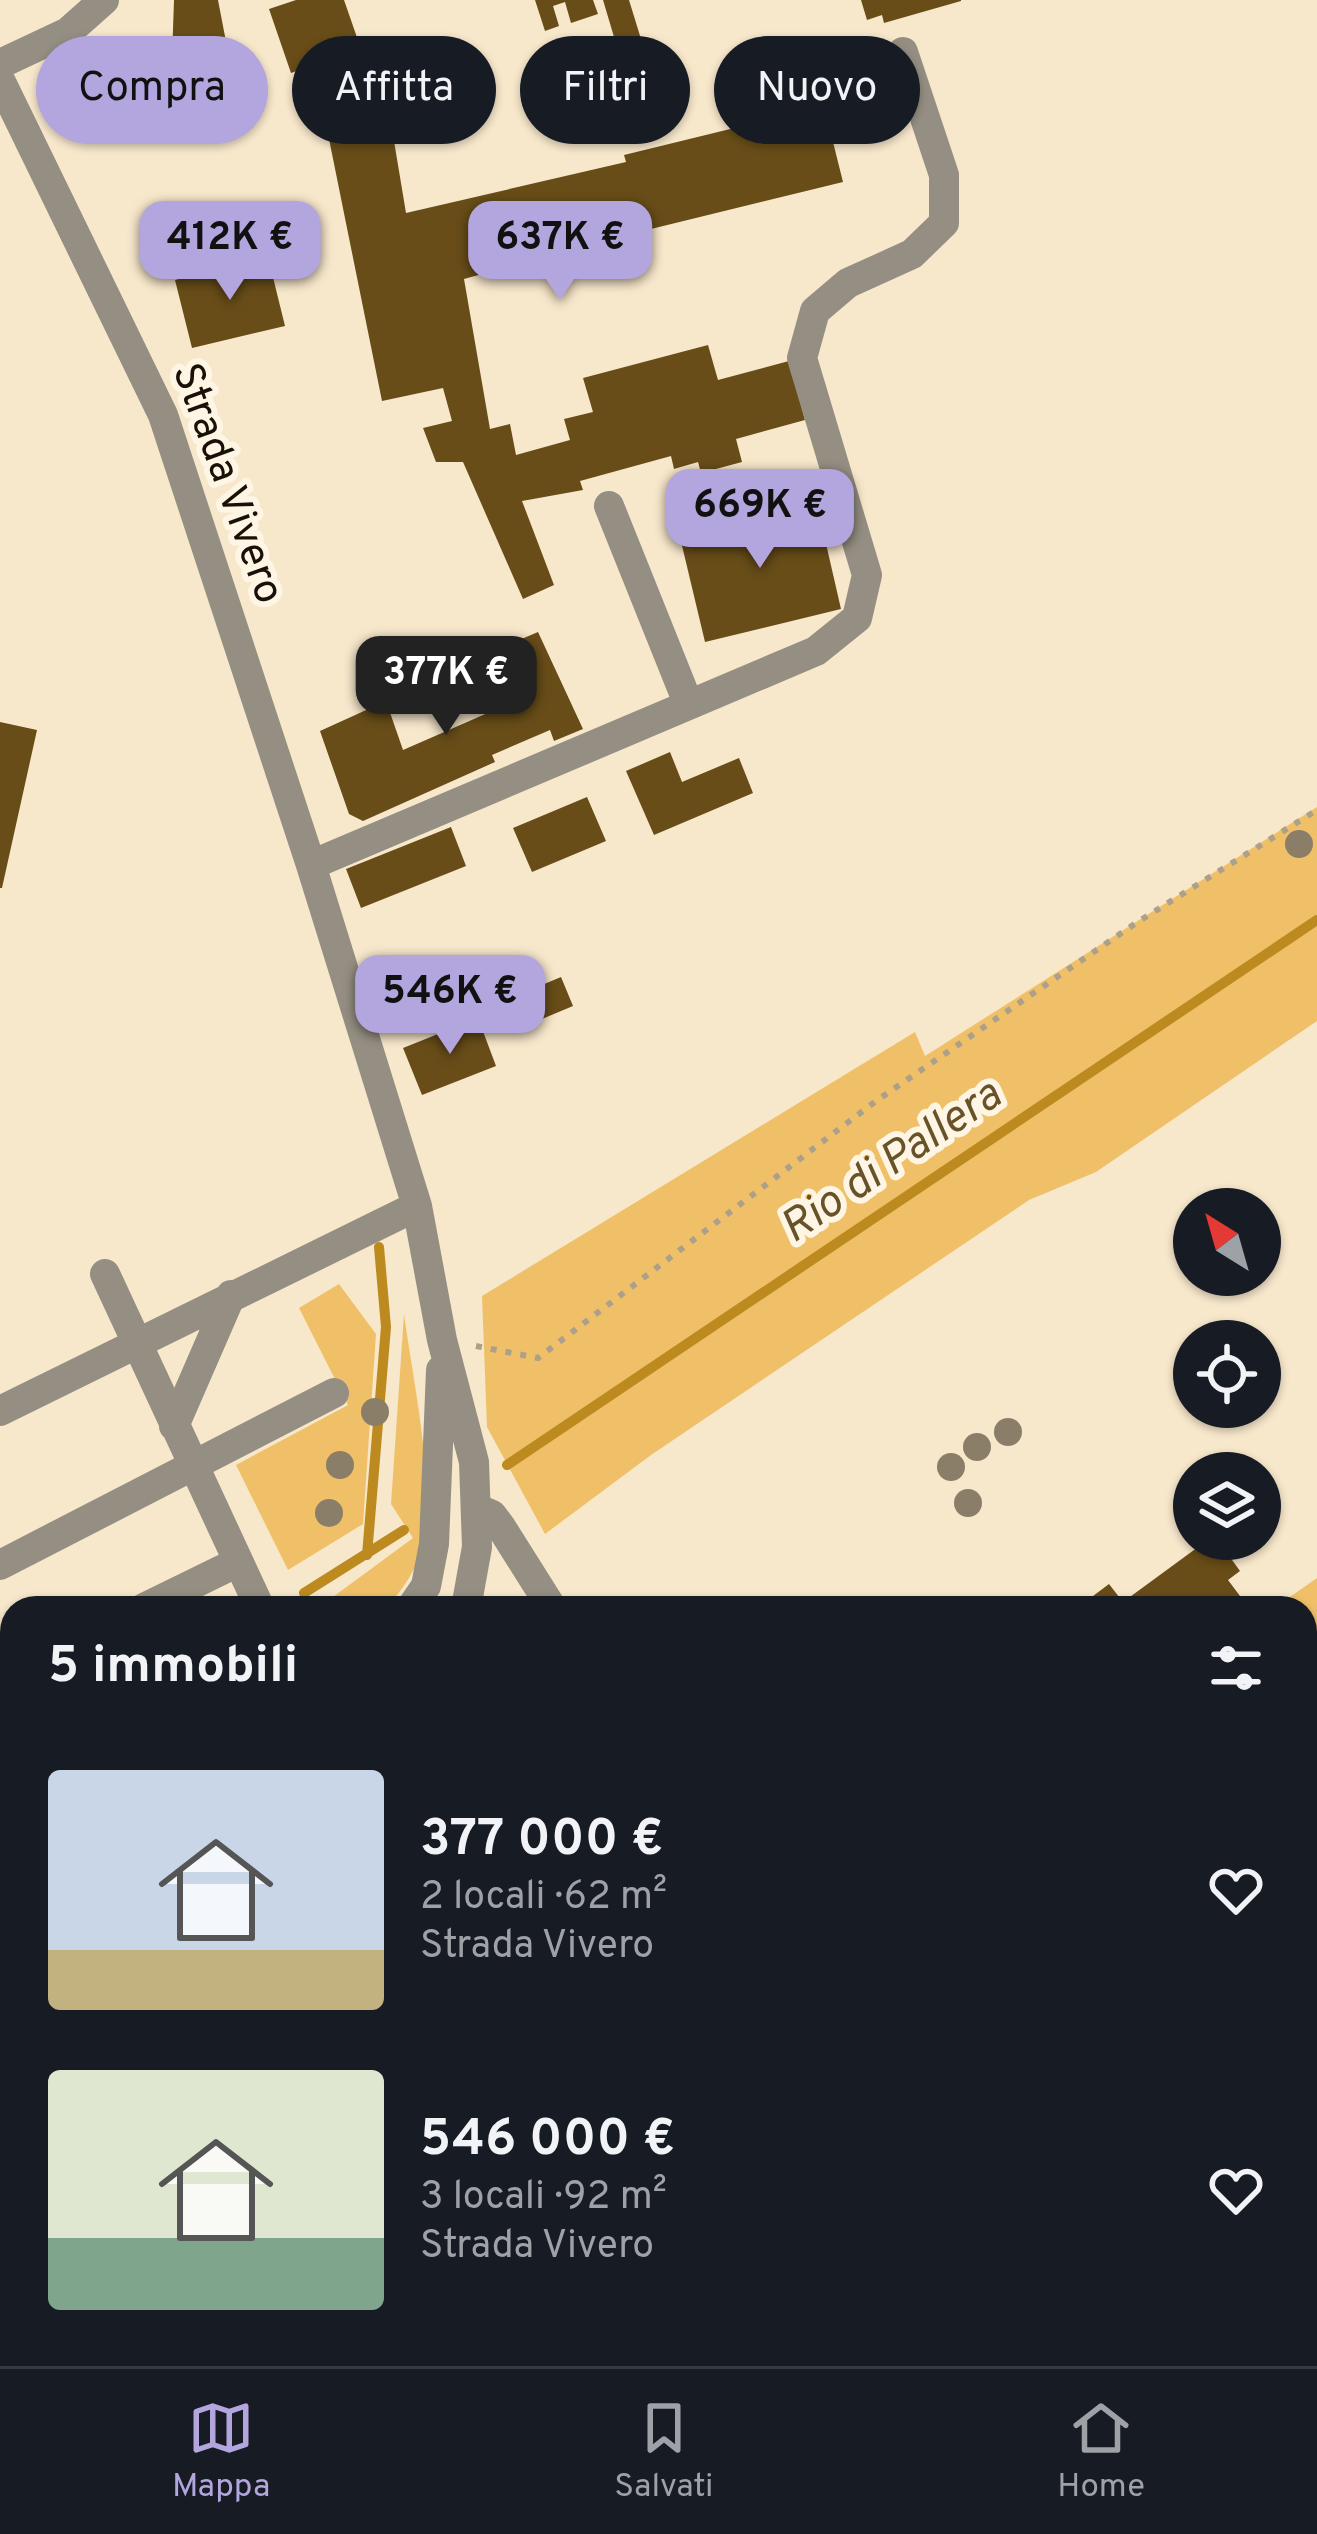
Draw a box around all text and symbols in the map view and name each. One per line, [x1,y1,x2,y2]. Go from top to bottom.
chip: Compra [36,36,268,144]
chip: Affitta [292,36,496,144]
chip: Filtri [520,36,690,144]
chip: Nuovo [714,36,920,144]
pin: 412K € [132,201,328,303]
pin: 637K € [462,201,658,303]
text: 412K € [167,215,293,264]
text: 637K € [495,215,625,264]
street label: Strada Vivero [158,356,294,612]
pin: 669K € [662,469,858,571]
text: 669K € [693,483,827,532]
pin: 377K € [348,636,544,738]
text: 377K € [383,650,509,699]
pin: 546K € [352,955,548,1057]
text: 546K € [382,969,518,1018]
water label: Rio di Pallera [771,1068,1014,1258]
north arrow [1173,1188,1281,1296]
map controls [1173,1188,1281,1560]
button: locate [1173,1320,1281,1428]
button: layers [1173,1452,1281,1560]
icon: filters [1203,1635,1269,1701]
text: 5 immobili [48,1636,298,1701]
text: 377 000 € [420,1809,663,1874]
icon: home [144,1818,288,1962]
icon: heart [1203,1857,1269,1923]
text: 2 locali · 62 m² [420,1874,667,1923]
text: Strada Vivero [420,1923,654,1972]
text: 546 000 € [420,2109,675,2174]
icon: home [144,2118,288,2262]
icon: heart [1203,2157,1269,2223]
text: 3 locali · 92 m² [420,2174,667,2223]
text: Strada Vivero [420,2223,654,2272]
tab: Mappa [172,2395,270,2509]
tab: Salvati [614,2395,713,2509]
tab: Home [1057,2395,1145,2509]

